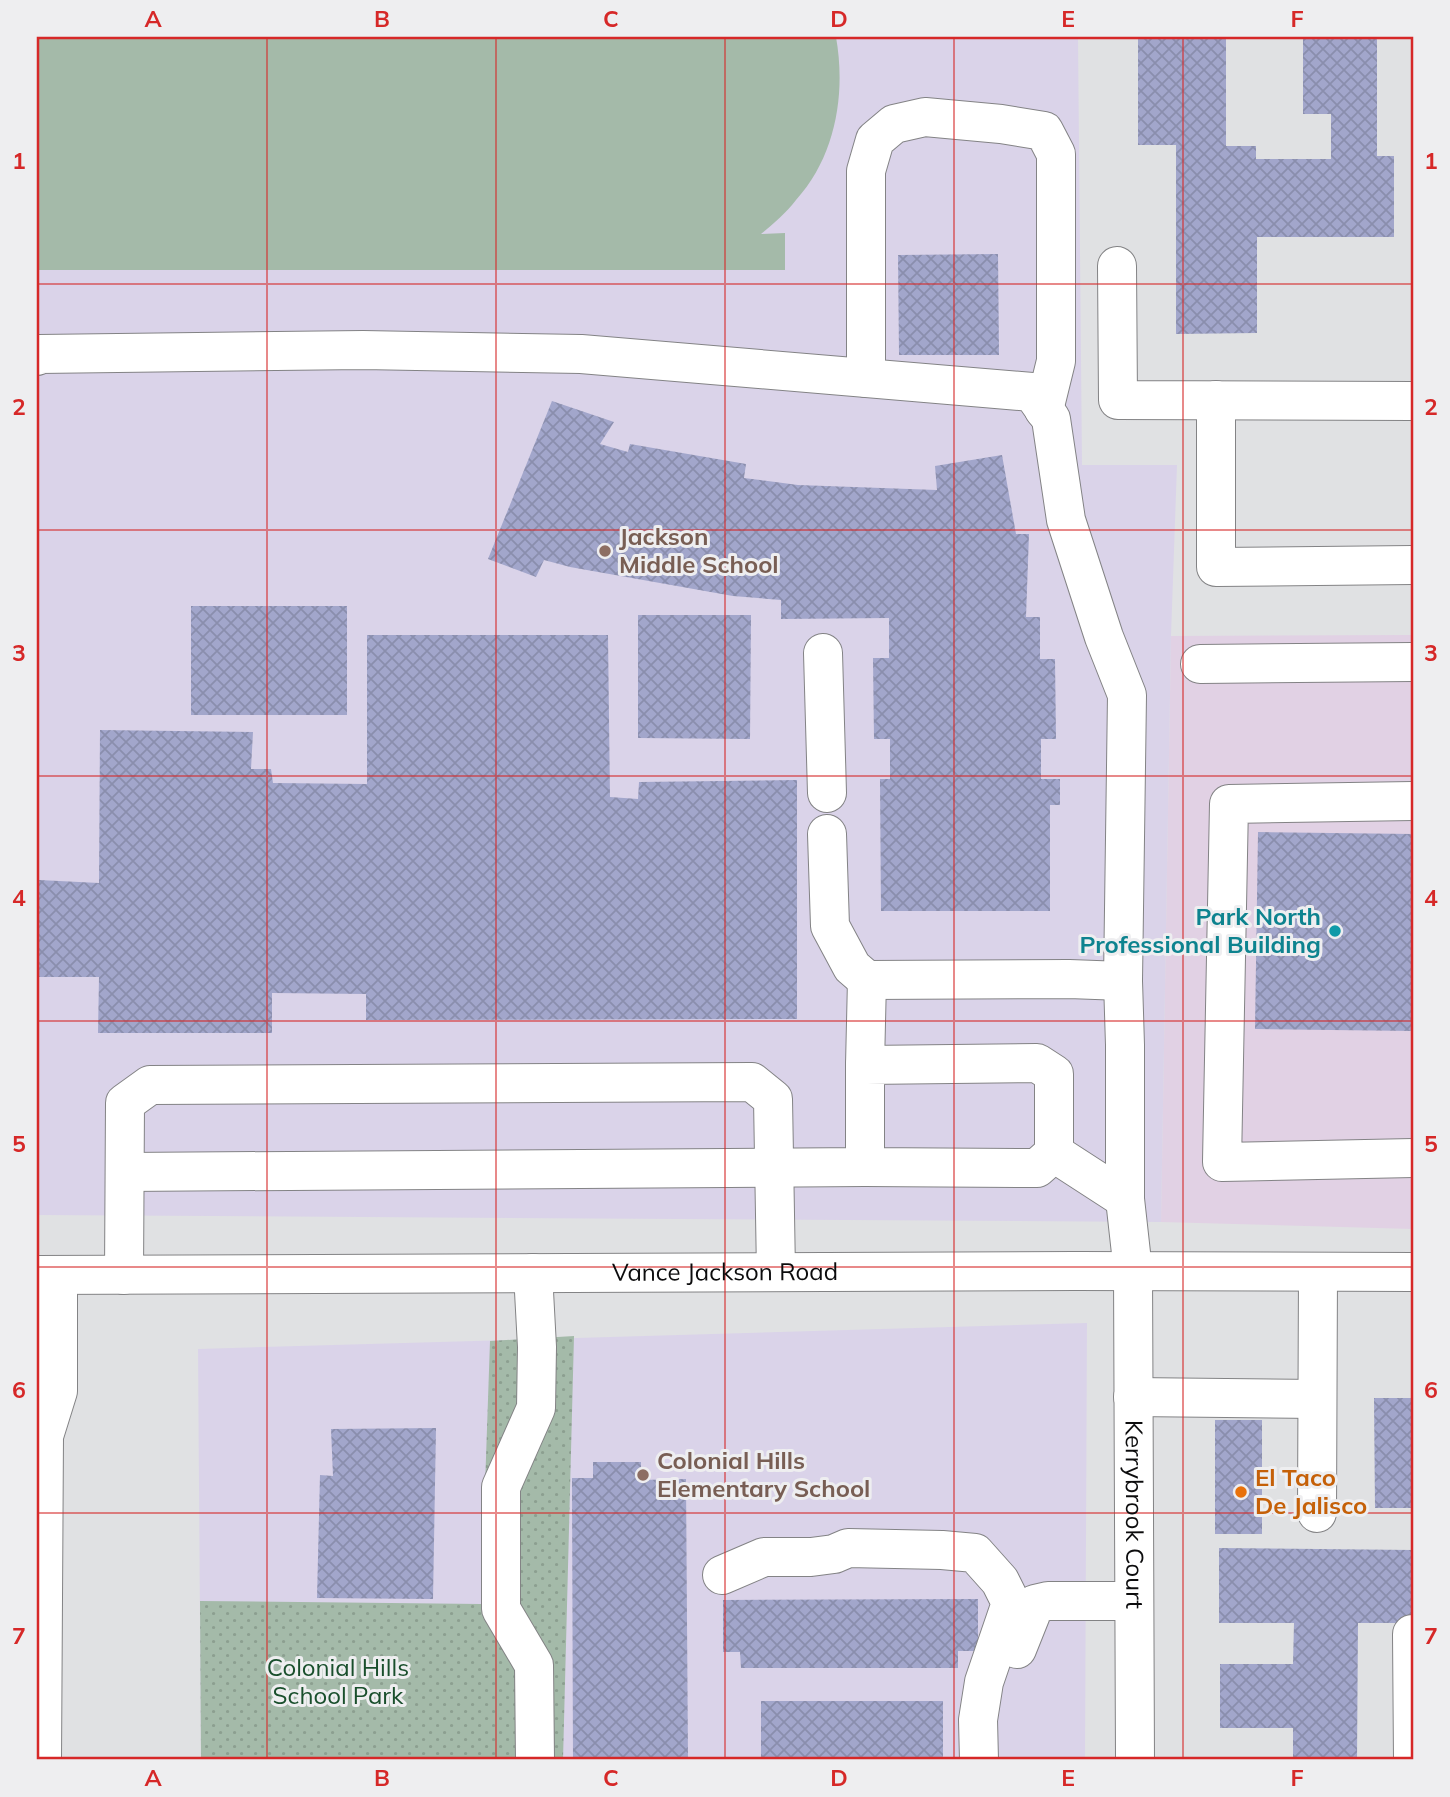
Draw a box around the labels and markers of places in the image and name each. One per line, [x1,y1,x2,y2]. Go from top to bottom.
place label: Jackson Middle School [619,521,779,579]
marker: Jackson Middle School [597,543,613,559]
place label: Park North Professional Building [1080,901,1321,959]
marker: Park North Professional Building [1327,923,1343,939]
place label: Colonial Hills Elementary School [657,1445,870,1503]
place label: El Taco De Jalisco [1255,1462,1367,1520]
marker: Colonial Hills Elementary School [635,1467,651,1483]
marker: El Taco De Jalisco [1233,1484,1249,1500]

